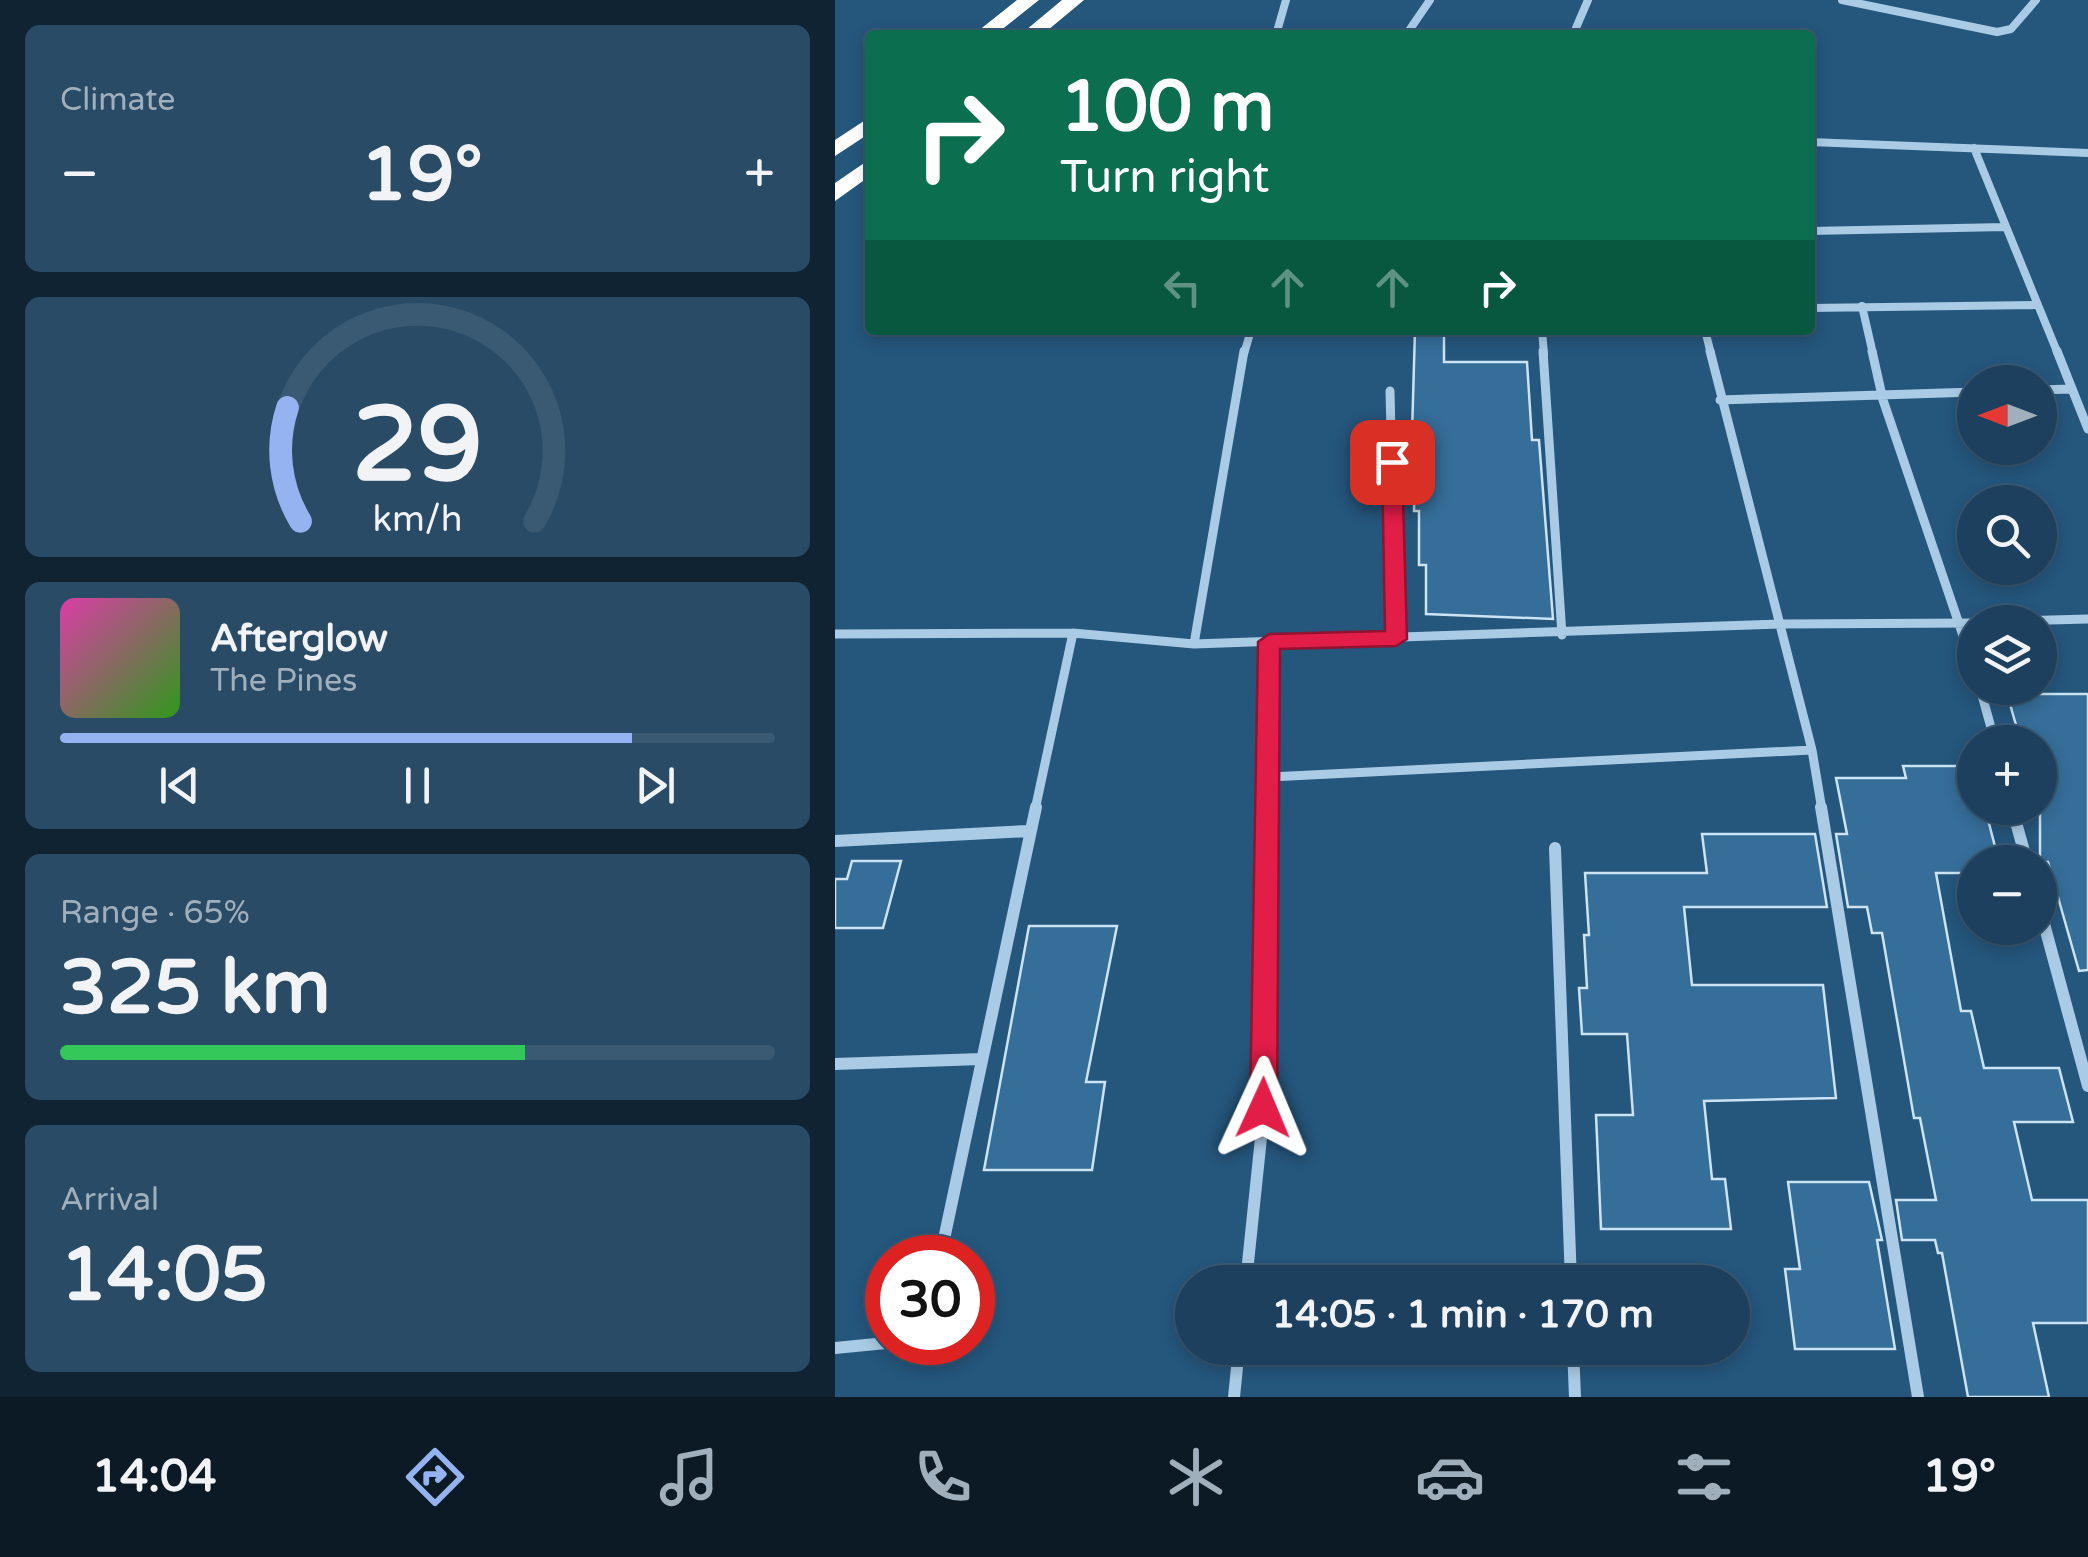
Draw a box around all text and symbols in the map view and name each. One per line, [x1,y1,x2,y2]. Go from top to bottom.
text: 100 m [1060,66,1274,150]
icon: right [895,70,1025,200]
text: Climate [60,81,175,119]
text: 19° [360,130,483,220]
text: − [60,142,99,208]
text: + [744,142,775,208]
text: Turn right [1060,151,1269,205]
icon: left [1155,260,1210,315]
icon: ahead [1260,260,1315,315]
icon: ahead [1365,260,1420,315]
icon: right [1470,260,1525,315]
north arrow [1957,365,2057,465]
map controls [1957,365,2057,945]
text: 29 [352,384,483,509]
pin [1350,420,1435,505]
icon: arrive [1365,435,1420,490]
button: search [1957,485,2057,585]
text: km/h [373,498,462,541]
button: layers [1957,605,2057,705]
text: Afterglow [210,616,388,662]
text: The Pines [210,662,357,700]
button: + [1957,725,2057,825]
icon: previous [152,758,207,813]
icon: pause [390,758,445,813]
icon: next [628,758,683,813]
button: − [1957,845,2057,945]
text: Range · 65% [60,894,250,932]
text: 325 km [60,943,331,1033]
position arrow [1211,1056,1315,1160]
text: Arrival [60,1181,159,1219]
text: 14:05 [60,1230,268,1320]
speed limit sign: 30 [865,1235,995,1365]
text: 14:05 · 1 min · 170 m [1271,1292,1654,1338]
icon: directions [400,1442,470,1512]
icon: music [654,1442,724,1512]
icon: phone [908,1442,978,1512]
icon: climate [1161,1442,1231,1512]
icon: car [1415,1442,1485,1512]
icon: filters [1669,1442,1739,1512]
text: 14:04 [92,1450,217,1504]
text: 19° [1923,1450,1996,1504]

